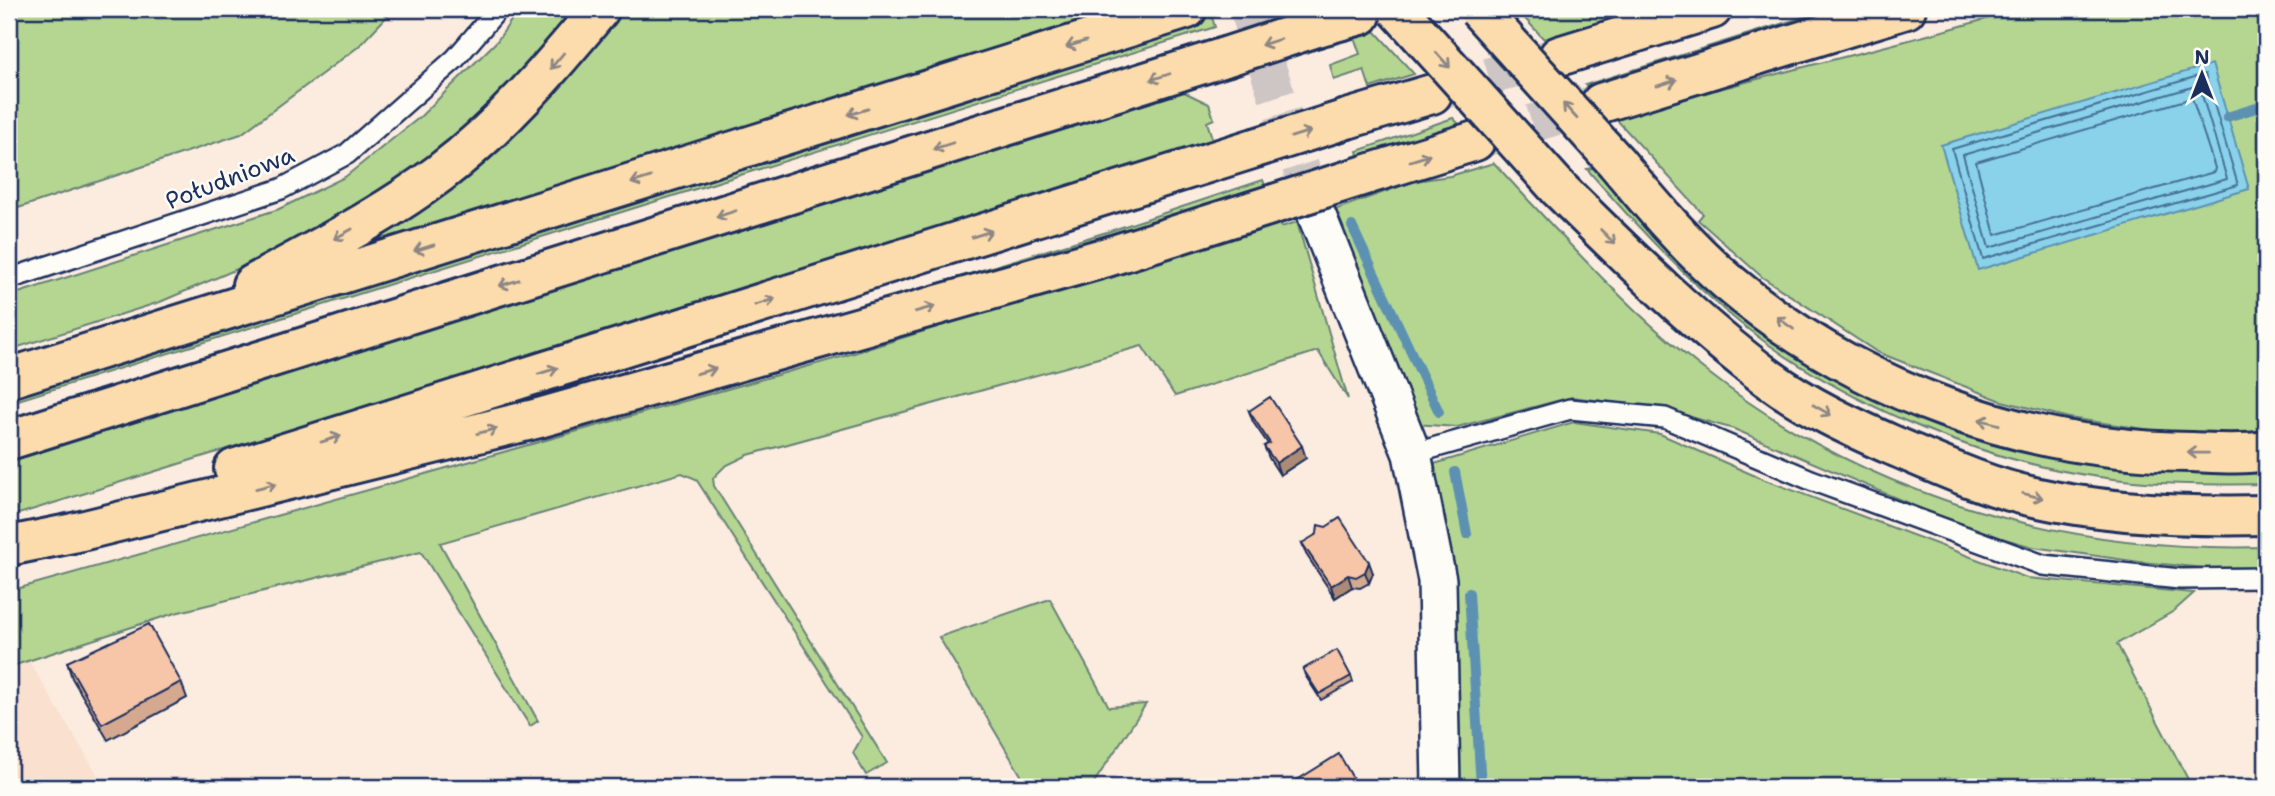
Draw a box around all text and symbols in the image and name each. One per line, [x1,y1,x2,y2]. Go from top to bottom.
one-way arrow [1260,36,1282,49]
one-way arrow [1065,38,1087,51]
north arrow [2166,38,2236,108]
text: N [2194,45,2210,70]
one-way arrow [1435,50,1451,68]
one-way arrow [549,52,565,70]
one-way arrow [1149,72,1171,85]
one-way arrow [1655,75,1677,88]
one-way arrow [1562,102,1578,120]
one-way arrow [848,106,870,119]
one-way arrow [1290,127,1312,140]
street label: Południowa [161,139,299,217]
one-way arrow [932,141,954,153]
one-way arrow [1409,151,1431,164]
one-way arrow [631,174,653,187]
one-way arrow [715,209,737,222]
one-way arrow [971,227,993,240]
one-way arrow [333,228,354,241]
one-way arrow [1599,229,1616,246]
one-way arrow [414,242,436,255]
one-way arrow [498,277,520,290]
one-way arrow [754,295,776,308]
one-way arrow [914,301,936,314]
one-way arrow [1776,316,1795,331]
one-way arrow [537,363,559,376]
one-way arrow [694,364,717,377]
one-way arrow [1811,404,1832,417]
one-way arrow [1978,415,2000,428]
one-way arrow [475,424,498,437]
one-way arrow [320,431,342,444]
one-way arrow [2187,446,2210,459]
one-way arrow [254,479,277,492]
one-way arrow [2021,490,2044,503]

